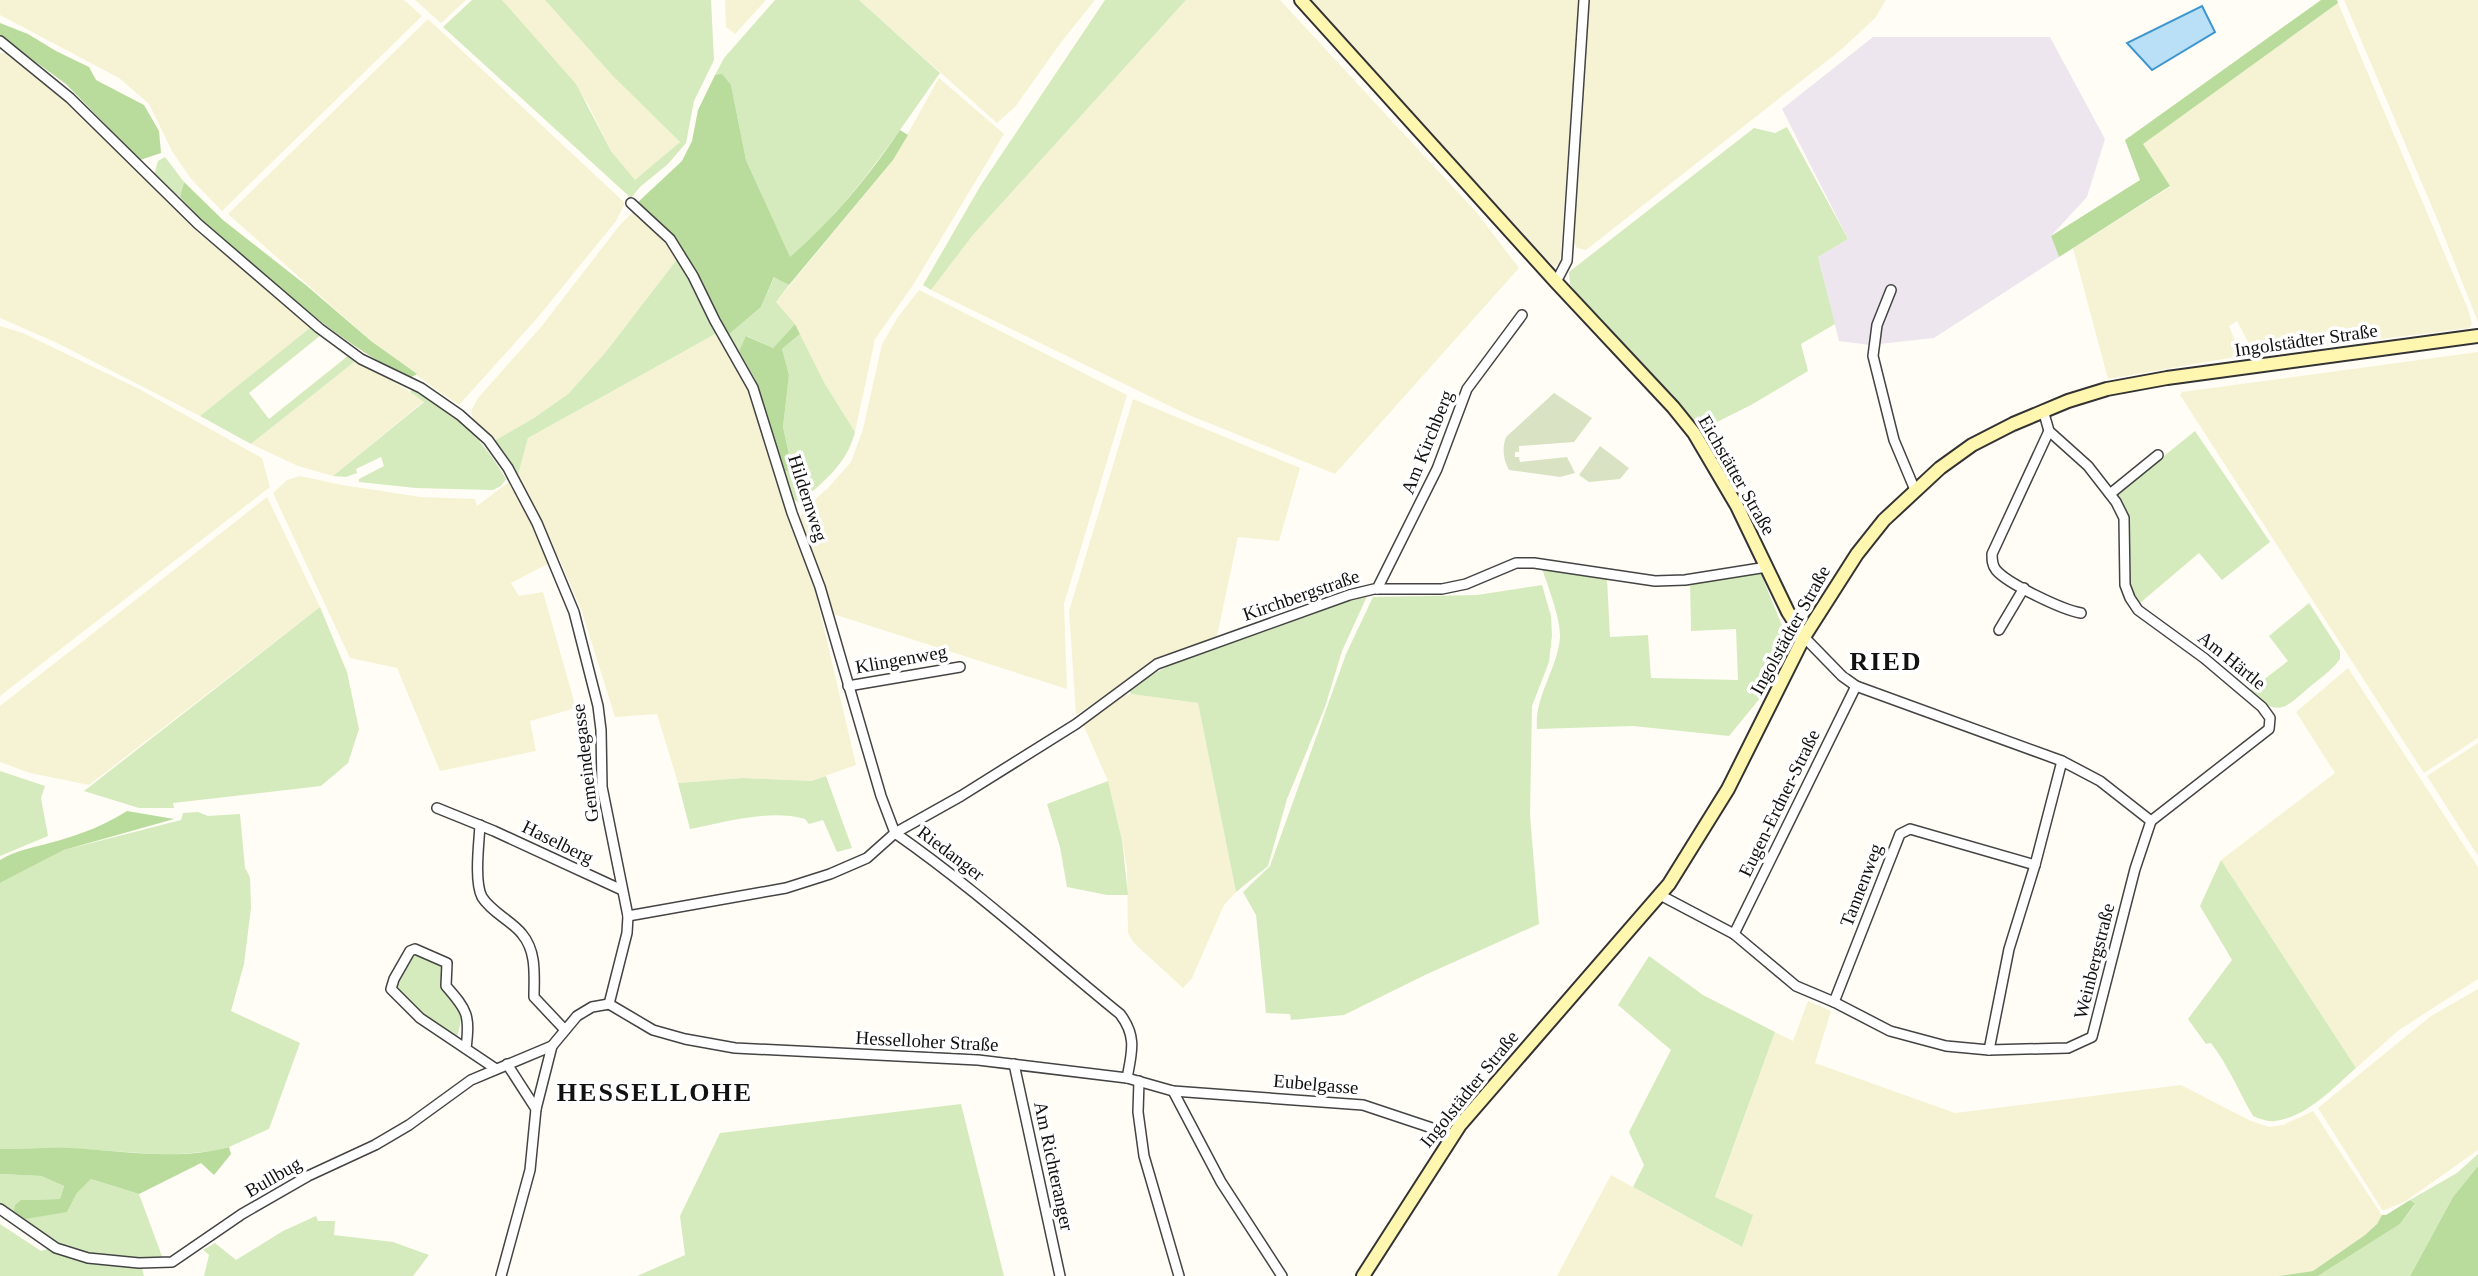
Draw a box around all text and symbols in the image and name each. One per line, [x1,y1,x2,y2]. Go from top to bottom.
street label: Ingolstädter Straße [2233,320,2379,360]
street label: Am Kirchberg [1397,387,1458,497]
street label: Eichstätter Straße [1694,411,1780,539]
street label: Hildernweg [784,452,832,544]
street label: Ingolstädter Straße [1746,562,1834,698]
street label: Kirchbergstraße [1240,565,1362,625]
street label: Am Härtle [2194,626,2270,694]
street label: Klingenweg [853,641,949,677]
district label: RIED [1849,647,1923,676]
street label: Gemeindegasse [567,703,603,823]
street label: Eugen-Erdner-Straße [1734,726,1824,880]
street label: Haselberg [519,816,598,868]
street label: Riedanger [914,821,989,885]
street label: Tannenweg [1836,840,1887,930]
street label: Weinbergstraße [2069,901,2119,1021]
street label: Ingolstädter Straße [1416,1026,1522,1152]
street label: Hesselloher Straße [855,1027,999,1055]
street label: Eubelgasse [1273,1070,1359,1098]
district label: HESSELLOHE [557,1078,753,1107]
street label: Am Richteranger [1030,1100,1078,1233]
street label: Bullbug [241,1152,305,1201]

